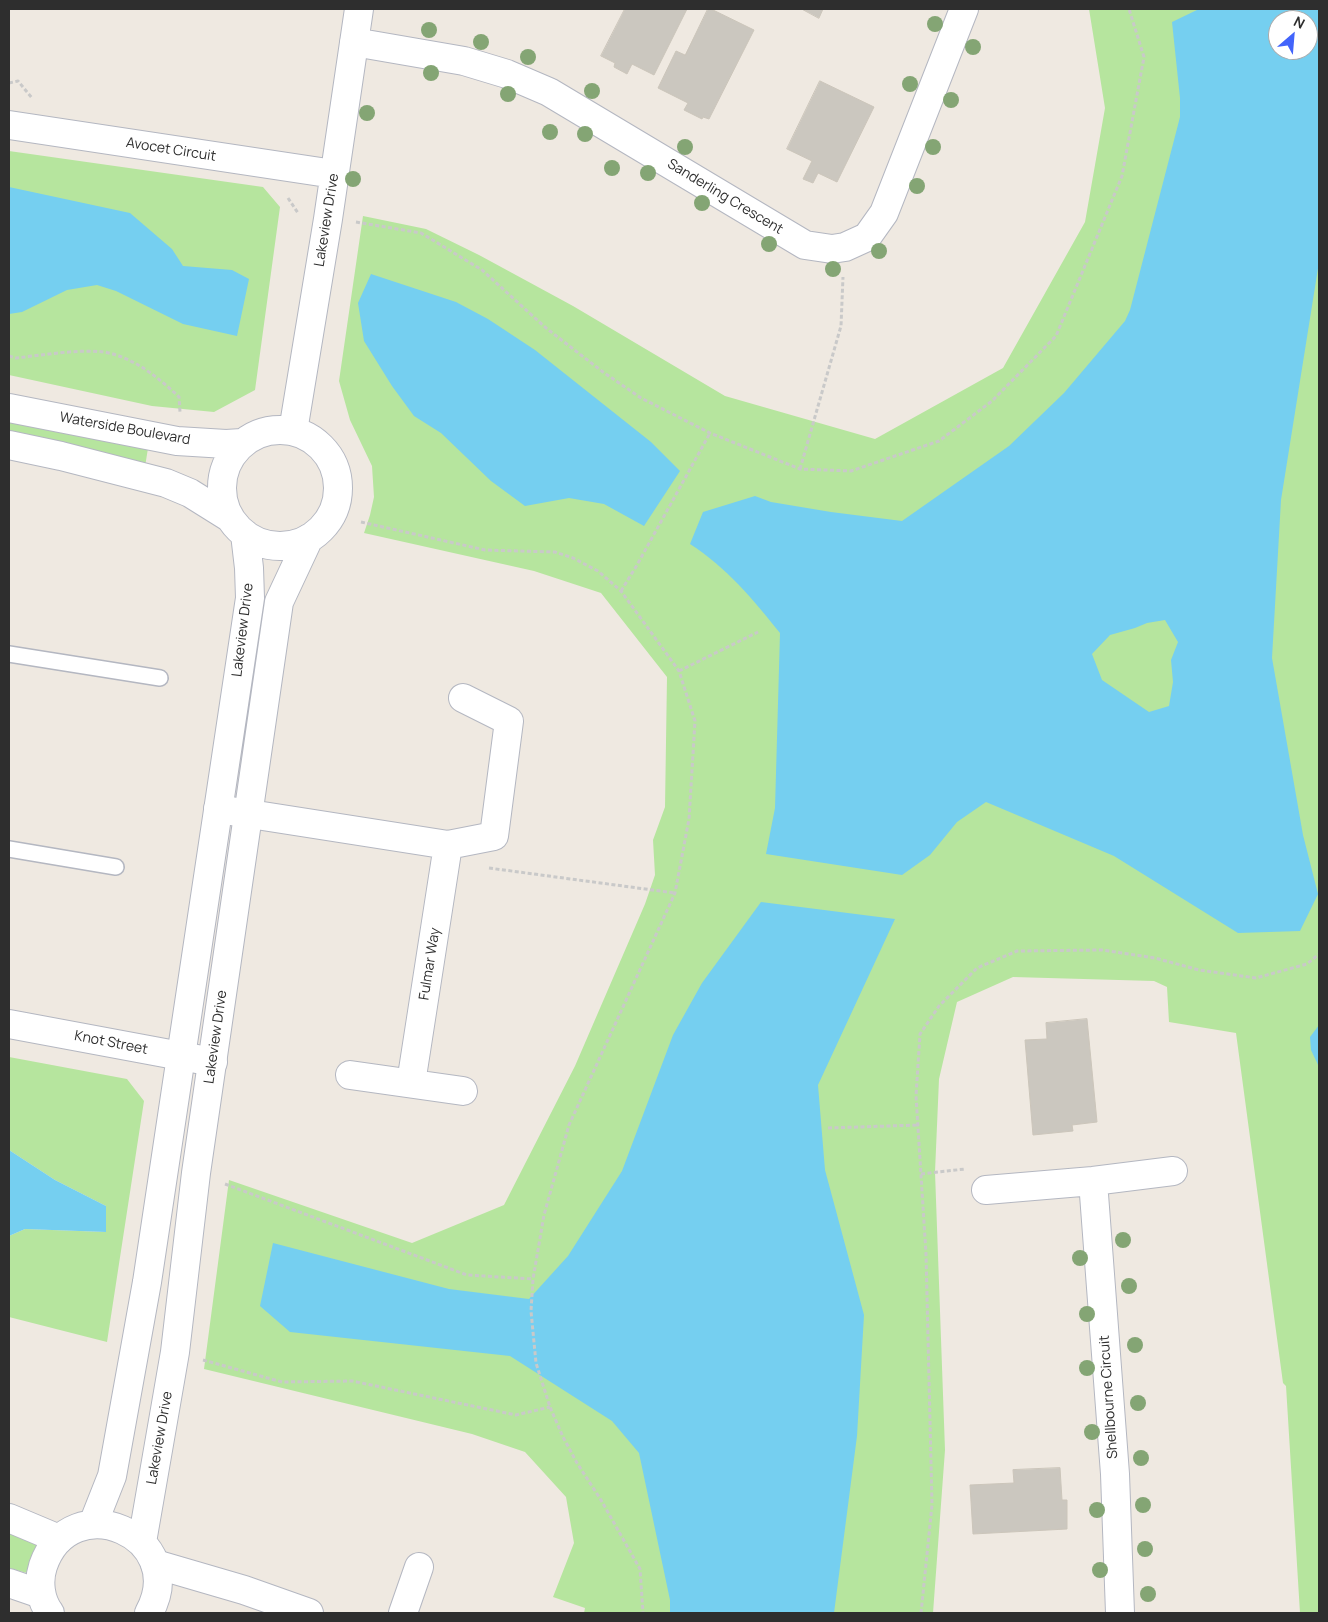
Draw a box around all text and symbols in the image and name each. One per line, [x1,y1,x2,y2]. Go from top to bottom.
north arrow [1268,10,1318,60]
text: N [1291,11,1308,33]
street label: Avocet Circuit [125,135,217,165]
street label: Sanderling Crescent [664,156,786,238]
street label: Lakeview Drive [311,172,343,268]
street label: Waterside Boulevard [58,409,192,449]
street label: Lakeview Drive [229,582,257,678]
street label: Fulmar Way [416,926,444,1002]
street label: Lakeview Drive [201,989,231,1085]
street label: Knot Street [73,1028,149,1058]
street label: Shellbourne Circuit [1096,1335,1122,1459]
street label: Lakeview Drive [144,1390,176,1486]

